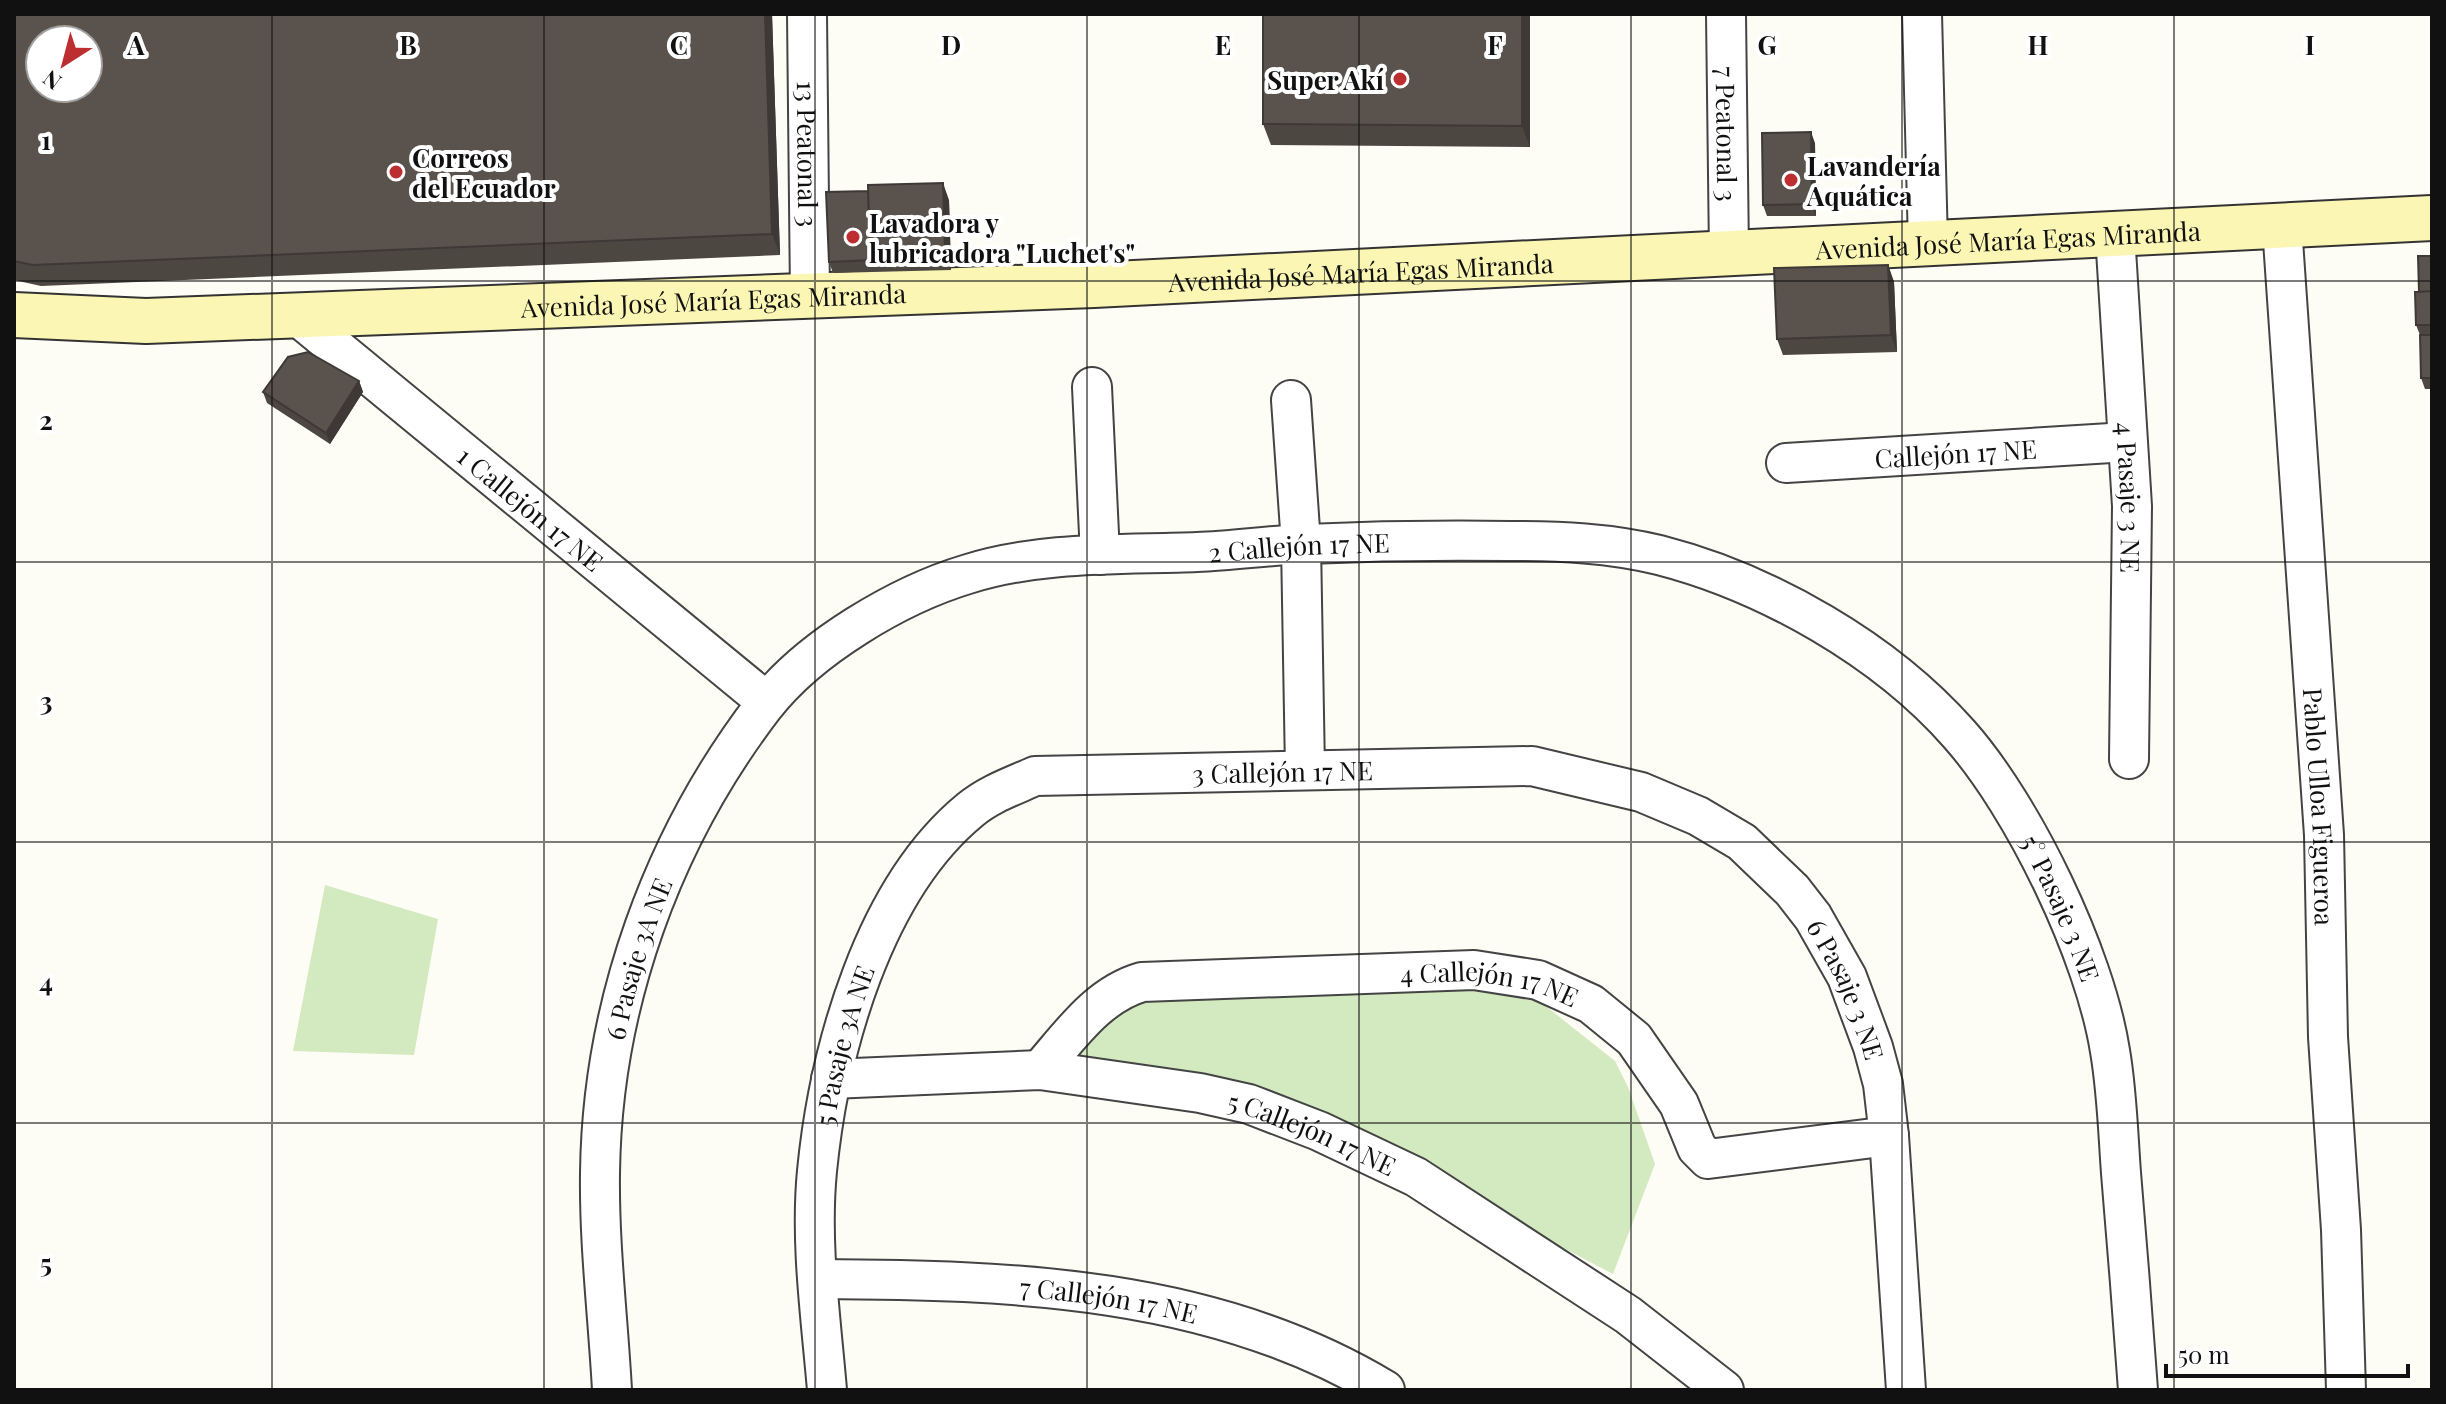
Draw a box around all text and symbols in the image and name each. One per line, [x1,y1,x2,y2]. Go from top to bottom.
north arrow [24,24,104,104]
text: A [126,27,145,62]
text: B [399,27,417,62]
text: C [670,27,688,62]
text: D [941,27,961,62]
text: E [1215,27,1231,62]
text: F [1487,27,1503,62]
text: G [1757,27,1777,62]
text: H [2028,27,2048,62]
text: I [2305,27,2315,62]
place label: Super Akí [1267,62,1384,97]
text: N [36,64,67,98]
street label: 7 Peatonal 3 [1709,66,1746,202]
marker: Super Akí [1391,70,1409,88]
street label: 13 Peatonal 3 [790,81,827,227]
text: 1 [41,122,51,157]
place label: Correos del Ecuador [412,140,556,205]
place label: Lavandería Aquática [1806,148,1941,213]
marker: Correos del Ecuador [387,163,405,181]
marker: Lavandería Aquática [1782,171,1800,189]
place label: Lavadora y lubricadora "Luchet's" [869,205,1135,270]
street label: Avenida José María Egas Miranda [1814,212,2201,266]
marker: Lavadora y lubricadora "Luchet's" [844,228,862,246]
street label: Avenida José María Egas Miranda [1166,245,1554,299]
street label: Avenida José María Egas Miranda [519,275,907,324]
text: 2 [39,402,53,437]
street label: 4 Pasaje 3 NE [2109,421,2150,573]
street label: Callejón 17 NE [1874,430,2038,475]
street label: 1 Callejón 17 NE [451,438,611,578]
street label: 2 Callejón 17 NE [1207,524,1390,569]
text: 3 [40,683,52,718]
street label: Pablo Ulloa Figueroa [2296,687,2343,926]
street label: 3 Callejón 17 NE [1192,752,1373,790]
street label: 5° Pasaje 3 NE [2013,828,2109,986]
street label: 6 Pasaje 3A NE [597,872,679,1043]
street label: 6 Pasaje 3 NE [1800,912,1893,1063]
street label: 4 Callejón 17 NE [1400,952,1584,1014]
street label: 5 Pasaje 3A NE [806,960,881,1128]
text: 4 [39,964,53,999]
street label: 5 Callejón 17 NE [1225,1082,1402,1183]
text: 5 [40,1245,52,1280]
street label: 7 Callejón 17 NE [1019,1268,1201,1330]
scale bar [2166,1328,2408,1378]
text: 50 m [2178,1338,2230,1370]

